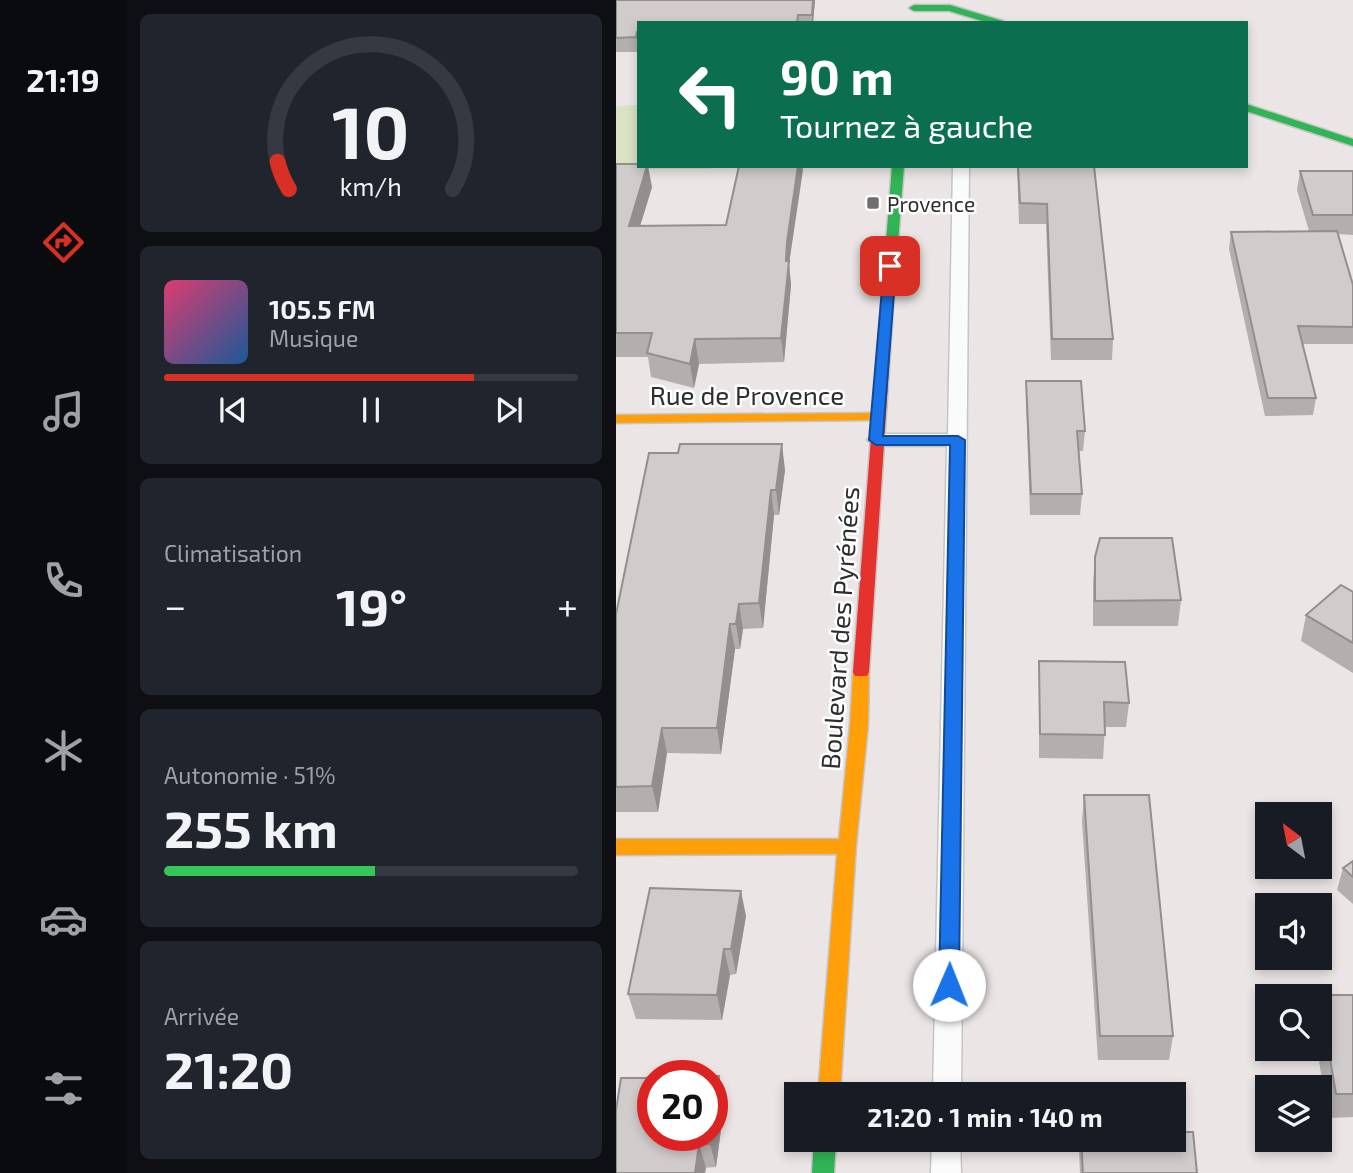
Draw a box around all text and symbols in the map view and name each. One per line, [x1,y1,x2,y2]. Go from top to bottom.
text: 90 m [780,46,894,105]
icon: left [665,49,756,140]
text: 21:19 [26,60,100,98]
text: 10 [332,86,410,174]
text: Tournez à gauche [780,106,1033,144]
text: km/h [340,171,402,201]
place label: Provence [887,191,975,216]
marker: Provence [865,195,881,211]
icon: directions [39,218,88,267]
pin [860,236,920,296]
icon: arrive [871,247,909,285]
text: 105.5 FM [269,293,376,324]
text: Musique [269,324,358,352]
street label: Rue de Provence [650,379,844,410]
icon: music [39,387,88,436]
icon: previous [214,391,252,429]
icon: pause [352,391,390,429]
icon: next [490,391,528,429]
street label: Boulevard des Pyrénées [814,486,864,770]
text: Climatisation [164,539,302,567]
icon: phone [39,556,88,605]
text: 19° [336,574,407,636]
text: − [164,582,186,628]
text: + [557,582,578,628]
icon: climate [39,726,88,775]
text: Autonomie · 51% [164,761,336,789]
text: 255 km [164,796,338,858]
north arrow [1255,802,1332,878]
map controls [1255,802,1332,1152]
button: sound [1255,893,1332,970]
icon: car [39,895,88,944]
position arrow [912,948,986,1022]
button: search [1255,984,1332,1061]
text: Arrivée [164,1002,239,1030]
text: 21:20 [164,1037,293,1099]
speed limit sign: 20 [637,1060,728,1151]
icon: filters [39,1064,88,1113]
button: layers [1255,1075,1332,1152]
text: 21:20 · 1 min · 140 m [867,1101,1103,1132]

